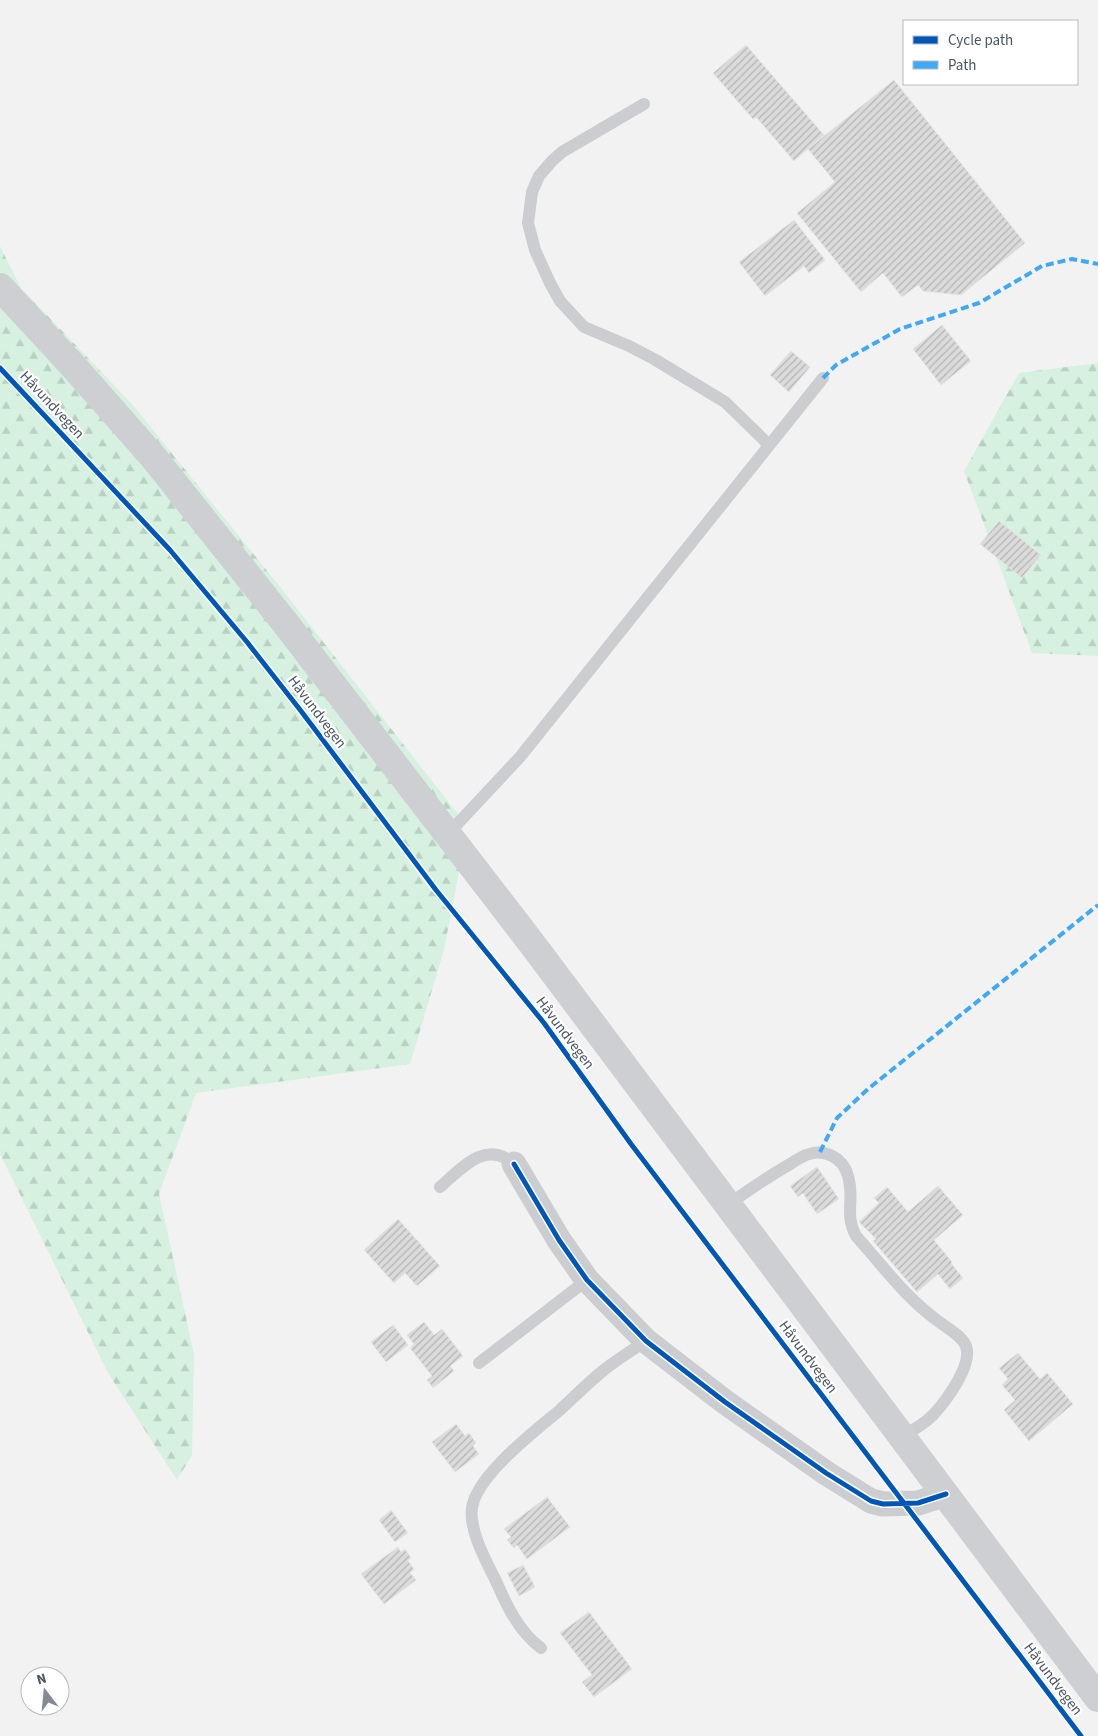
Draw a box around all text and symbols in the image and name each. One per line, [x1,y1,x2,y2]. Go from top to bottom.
legend [903,20,1078,85]
text: Cycle path [948,30,1013,51]
text: Path [948,55,976,76]
street label: Håvundvegen [15,366,89,444]
street label: Håvundvegen [283,671,351,753]
street label: Håvundvegen [531,992,599,1074]
street label: Håvundvegen [774,1316,842,1398]
street label: Håvundvegen [1019,1638,1087,1720]
north arrow [20,1666,70,1716]
text: N [34,1669,49,1690]

